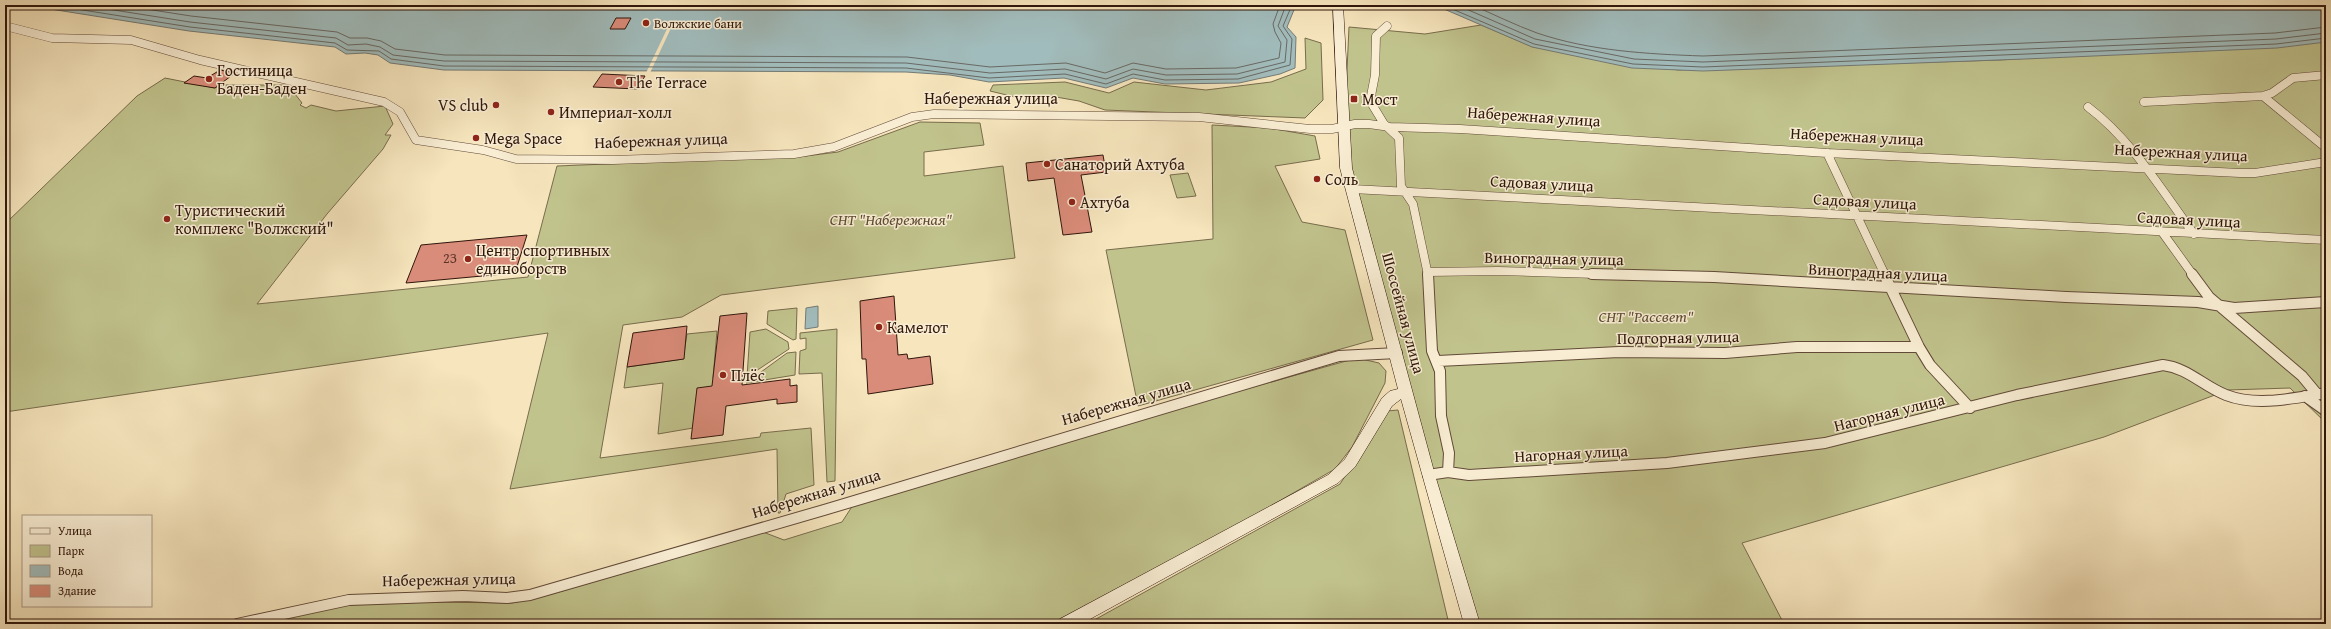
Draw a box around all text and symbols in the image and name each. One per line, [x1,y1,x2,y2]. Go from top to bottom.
place label: Волжские бани [654,14,742,33]
marker: Волжские бани [641,18,651,28]
place label: Гостиница Баден-Баден [217,58,307,100]
place label: The Terrace [627,70,707,94]
marker: Гостиница Баден-Баден [204,74,214,84]
marker: The Terrace [614,77,624,87]
street label: Набережная улица [924,86,1058,110]
place label: Мост [1362,87,1398,111]
place label: VS club [438,93,488,117]
marker: Мост [1349,94,1359,104]
street label: Набережная улица [1467,99,1602,133]
marker: VS club [491,100,501,110]
place label: Империал-холл [559,100,672,124]
marker: Империал-холл [546,107,556,117]
street label: Набережная улица [1790,121,1925,151]
place label: Mega Space [484,126,562,150]
street label: Набережная улица [594,126,729,154]
marker: Mega Space [471,133,481,143]
street label: Набережная улица [2114,137,2249,167]
place label: Санаторий Ахтуба [1055,152,1185,176]
marker: Санаторий Ахтуба [1042,159,1052,169]
place label: Соль [1325,167,1359,191]
street label: Садовая улица [1490,168,1595,198]
marker: Соль [1312,174,1322,184]
street label: Садовая улица [1813,186,1918,216]
place label: Ахтуба [1080,190,1130,214]
marker: Ахтуба [1067,197,1077,207]
place label: Туристический комплекс "Волжский" [175,198,334,240]
street label: Садовая улица [2137,204,2242,234]
park label: СНТ "Набережная" [830,207,953,231]
marker: Туристический комплекс "Волжский" [162,214,172,224]
place label: Центр спортивных единоборств [476,238,610,280]
street label: Виноградная улица [1484,245,1624,271]
house number: 2З [443,248,457,268]
street label: Шоссейная улица [1376,250,1432,377]
marker: Центр спортивных единоборств [463,254,473,264]
street label: Виноградная улица [1808,256,1949,288]
park label: СНТ "Рассвет" [1598,304,1694,328]
place label: Камелот [887,315,948,339]
marker: Камелот [874,322,884,332]
street label: Подгорная улица [1617,324,1740,350]
place label: Плёс [731,363,765,387]
marker: Плёс [718,370,728,380]
street label: Набережная улица [1059,371,1194,431]
street label: Нагорная улица [1831,387,1947,437]
street label: Нагорная улица [1514,438,1629,468]
street label: Набережная улица [749,462,884,524]
legend [22,515,152,607]
text: Улица [58,522,92,539]
text: Парк [58,542,85,559]
text: Вода [58,562,83,579]
street label: Набережная улица [382,566,516,592]
text: Здание [58,582,97,599]

